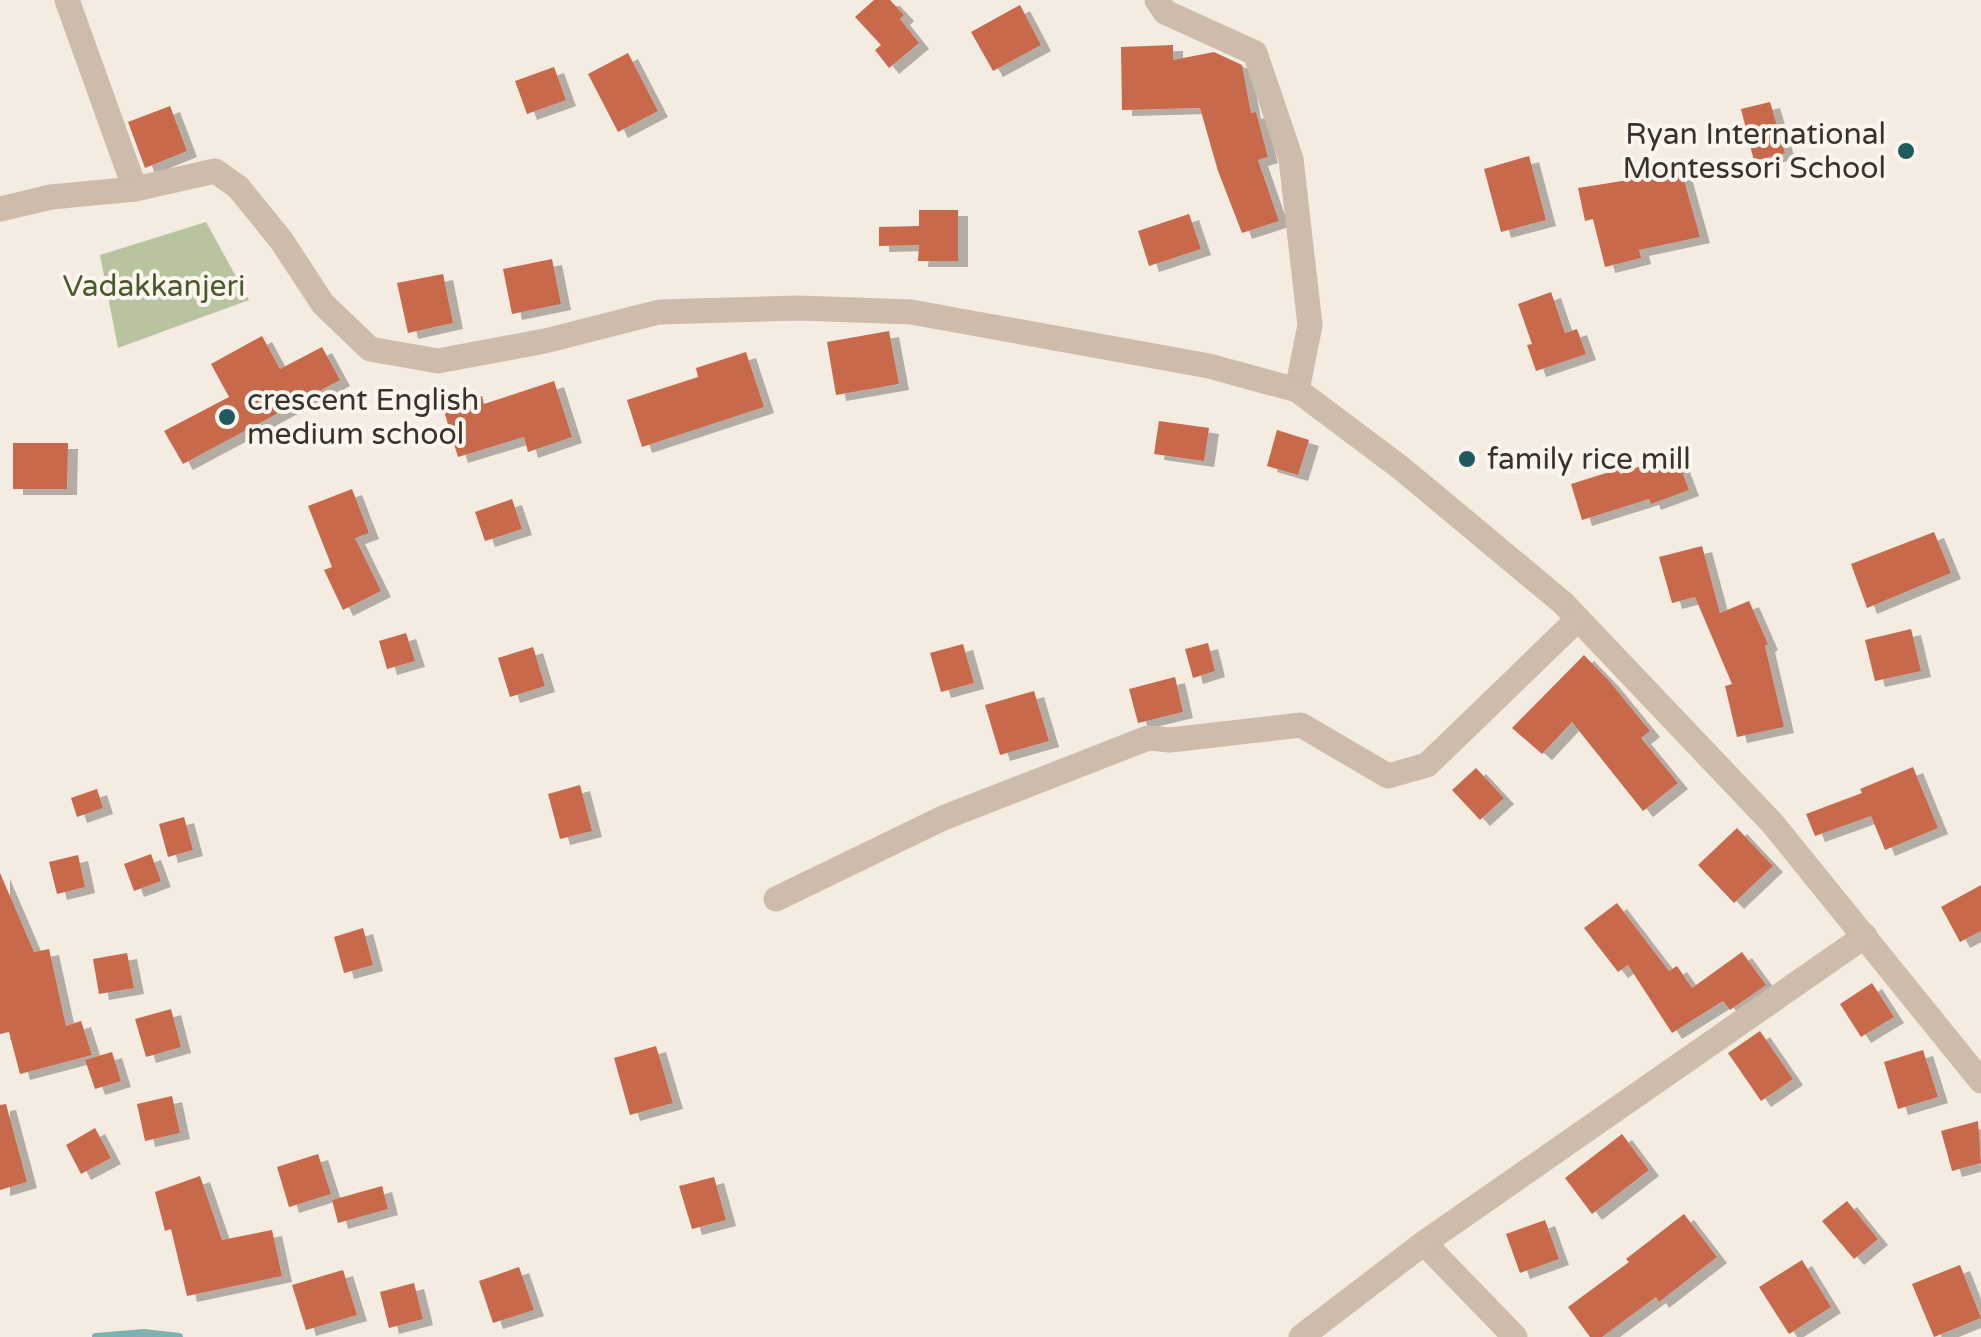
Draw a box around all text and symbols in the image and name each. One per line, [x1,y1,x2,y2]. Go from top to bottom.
place label: Ryan International Montessori School [1623,116,1886,187]
marker: Ryan International Montessori School [1895,140,1917,162]
park label: Vadakkanjeri [63,268,245,305]
place label: crescent English medium school [247,382,479,453]
marker: crescent English medium school [216,406,238,428]
place label: family rice mill [1487,441,1691,478]
marker: family rice mill [1456,448,1478,470]

